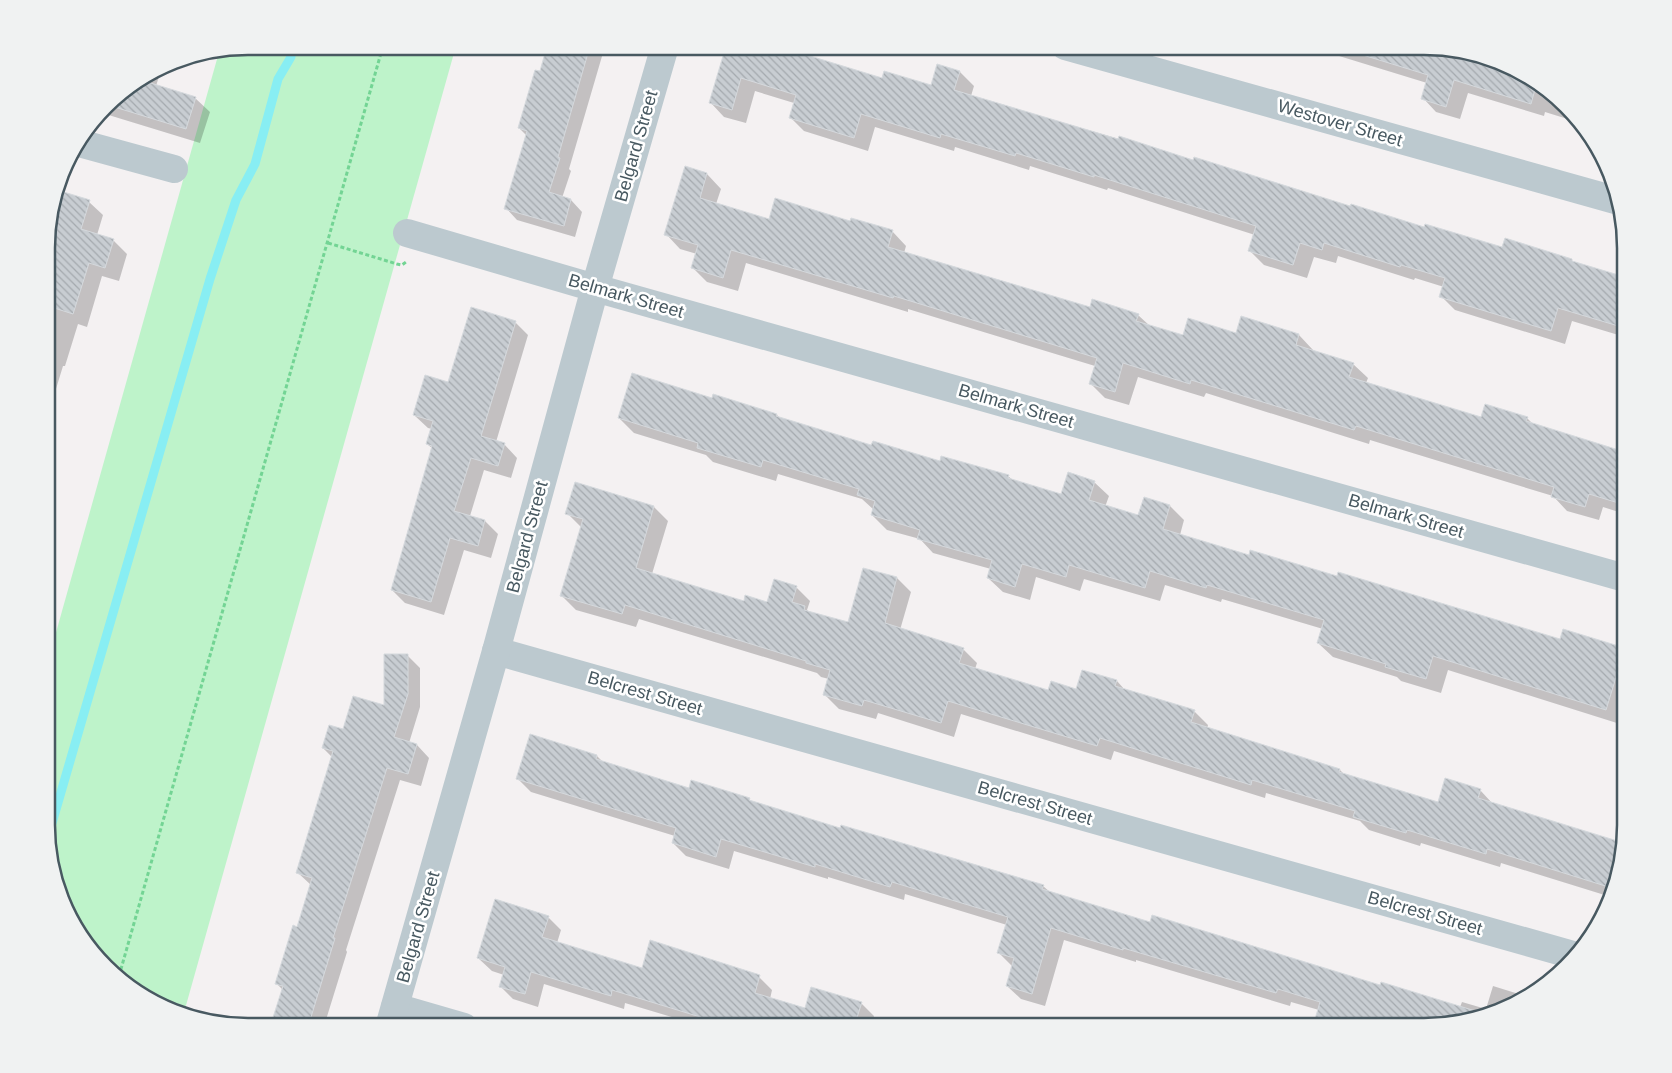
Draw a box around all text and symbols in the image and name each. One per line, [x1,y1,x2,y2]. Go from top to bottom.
street label: Belgard Street [611,88,661,204]
street label: Westover Street [1275,96,1405,150]
street label: Belmark Street [566,270,686,322]
street label: Belmark Street [956,380,1076,432]
street label: Belgard Street [502,479,552,595]
street label: Belmark Street [1346,490,1466,542]
street label: Belcrest Street [586,667,704,719]
street label: Belcrest Street [976,777,1094,829]
street label: Belgard Street [393,869,443,985]
street label: Belcrest Street [1366,887,1484,939]

